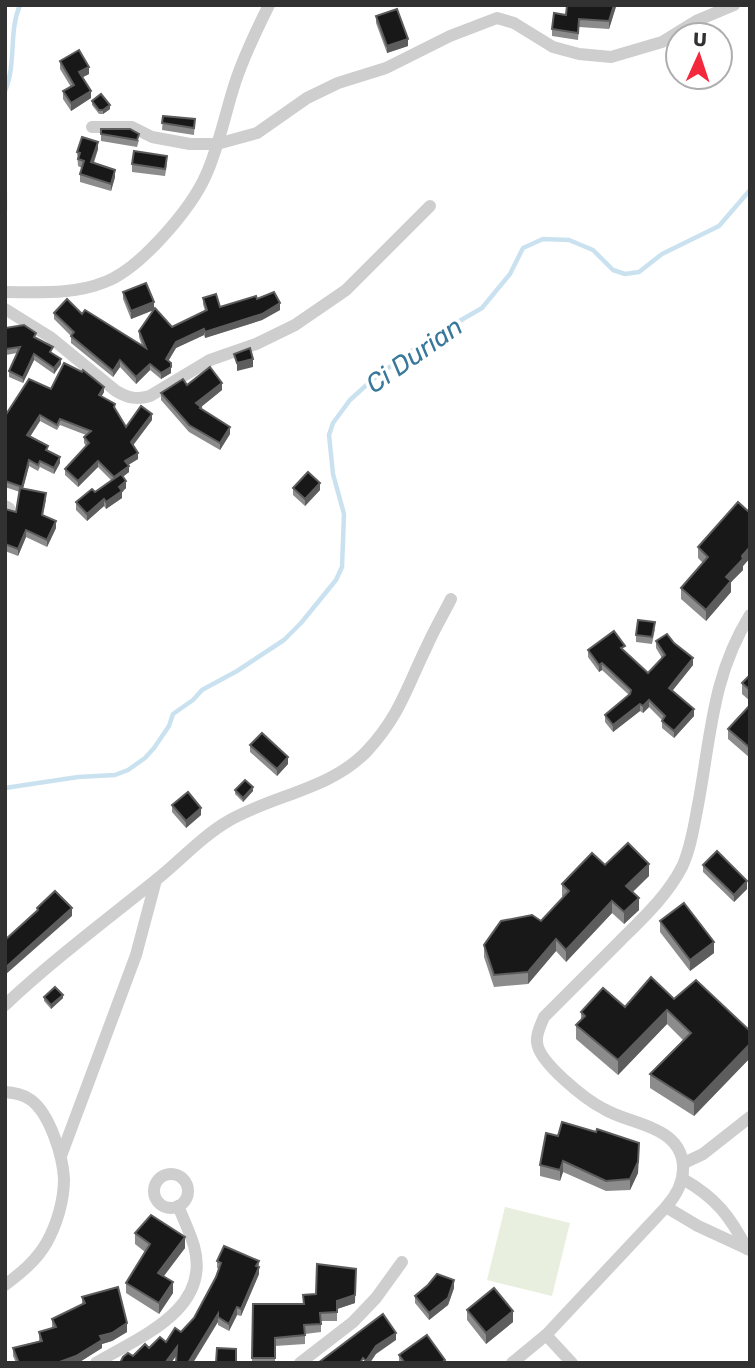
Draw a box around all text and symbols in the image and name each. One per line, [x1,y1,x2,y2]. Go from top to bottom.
north arrow [664,21,734,91]
text: U [692,28,707,51]
water label: Ci Durian [360,311,469,400]

